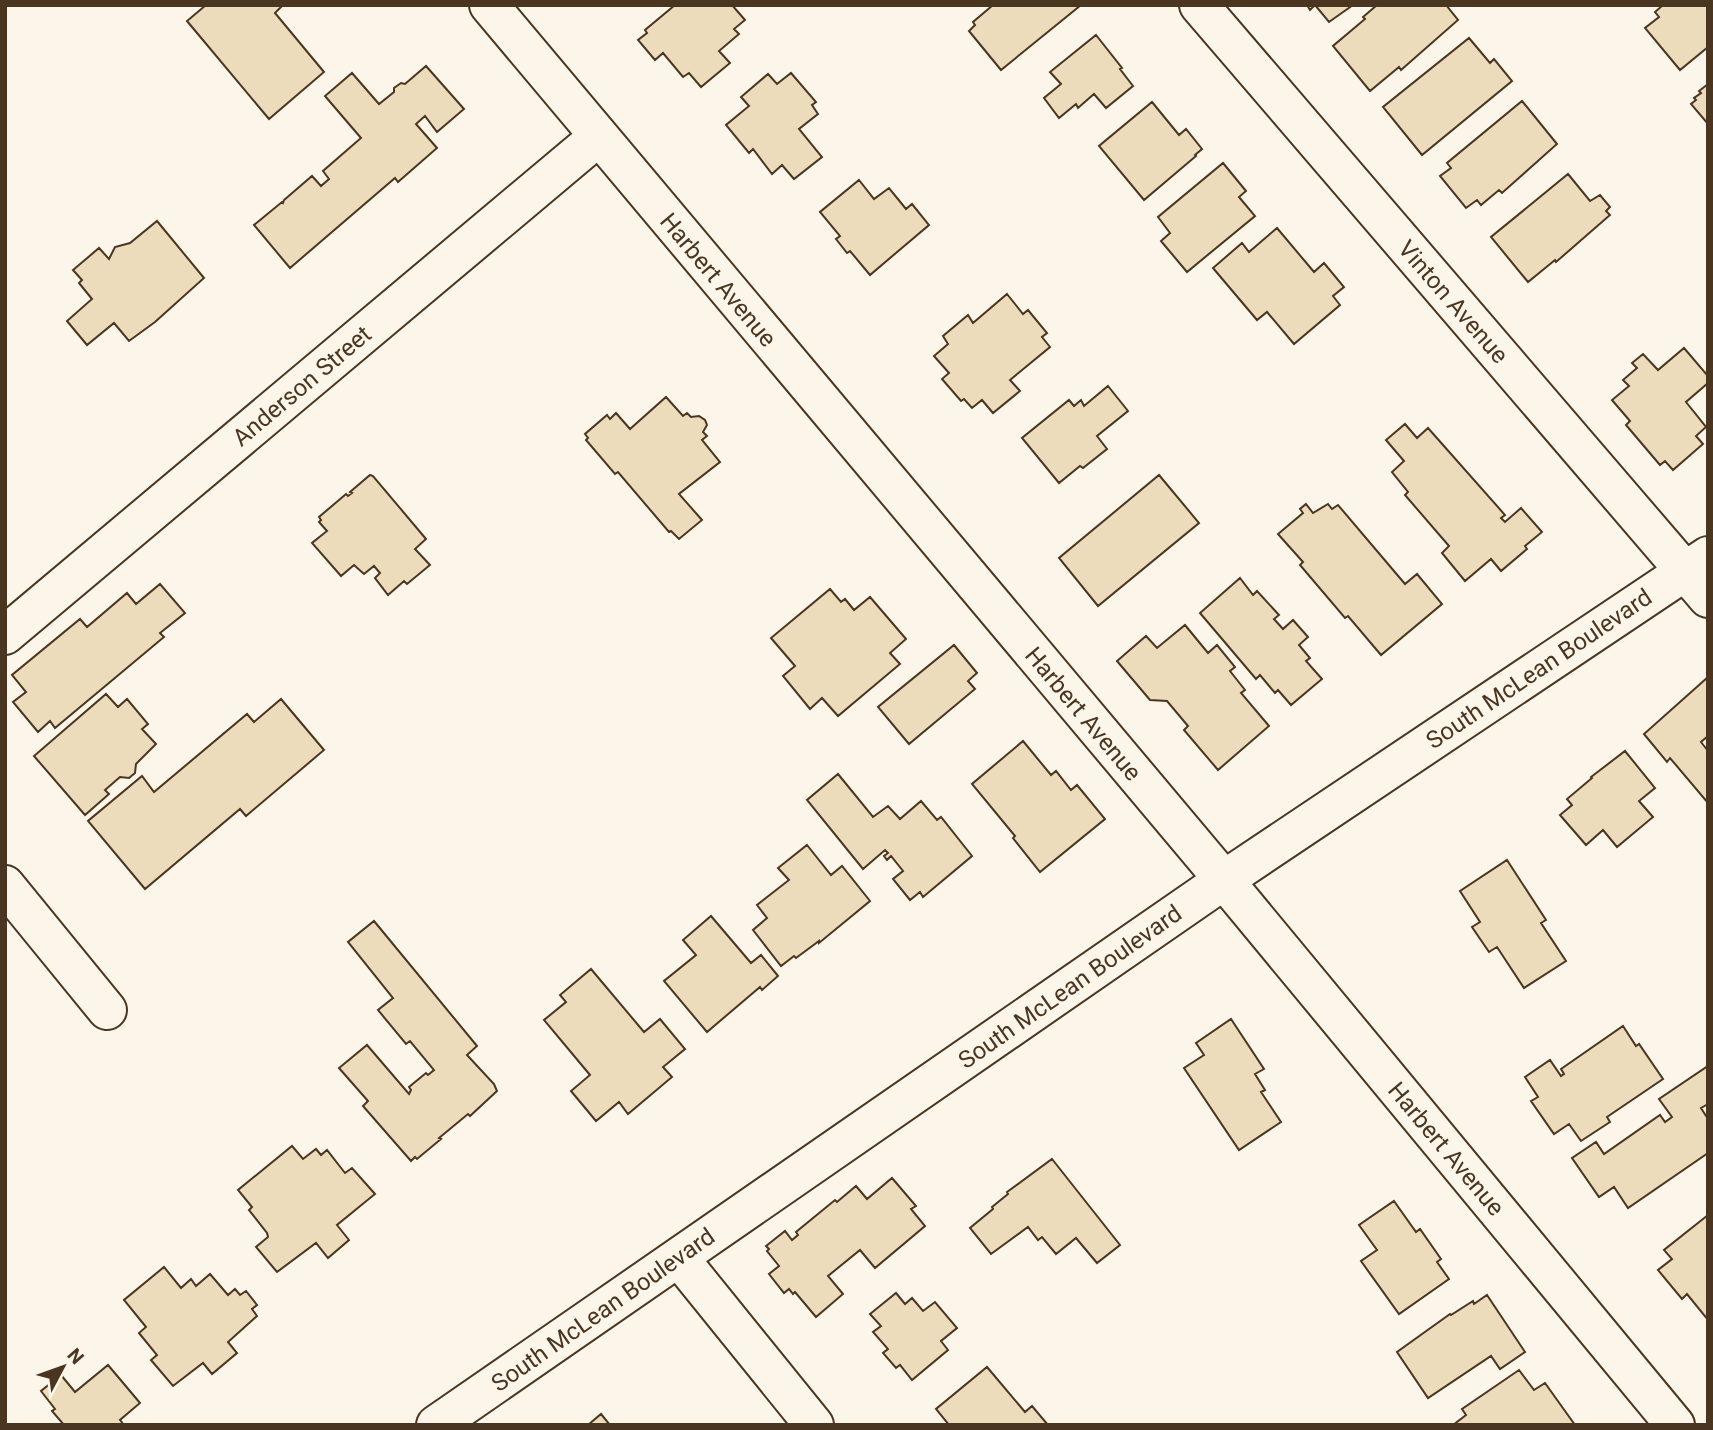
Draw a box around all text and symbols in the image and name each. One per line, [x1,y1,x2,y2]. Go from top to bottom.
street label: Harbert Avenue [654,208,782,352]
street label: Vinton Avenue [1392,235,1514,369]
street label: Anderson Street [227,320,377,452]
street label: South McLean Boulevard [1421,583,1657,755]
street label: Harbert Avenue [1019,642,1147,786]
street label: South McLean Boulevard [953,899,1187,1075]
street label: Harbert Avenue [1382,1077,1510,1221]
street label: South McLean Boulevard [486,1222,720,1398]
north arrow [28,1332,98,1402]
text: N [62,1344,89,1369]

